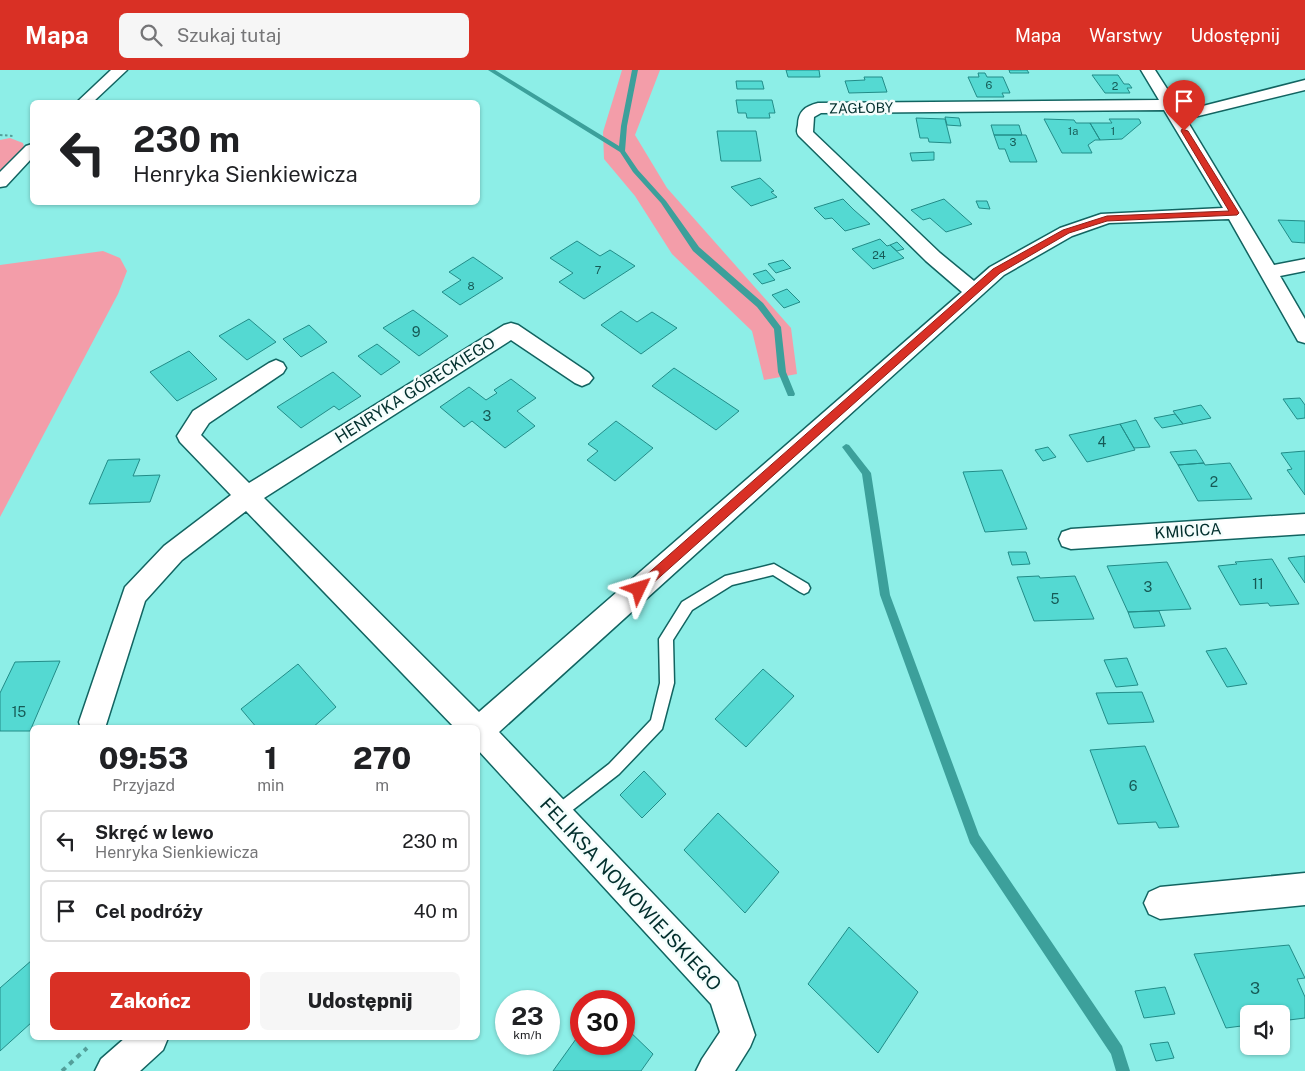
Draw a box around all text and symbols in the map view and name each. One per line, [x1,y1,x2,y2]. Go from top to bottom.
search box [119,13,469,58]
text: Mapa [25,21,89,49]
icon: search [137,21,165,49]
text: Szukaj tutaj [177,24,281,46]
text: Mapa [1015,25,1061,46]
text: Warstwy [1089,25,1162,46]
text: Udostępnij [1190,25,1280,46]
house number: 6 [986,79,993,91]
house number: 2 [1112,80,1119,92]
pin [1163,80,1205,131]
icon: arrive [1170,87,1198,115]
street label: ZAGŁOBY [829,99,894,117]
text: 230 m [133,119,240,160]
icon: left [50,120,115,185]
house number: 1a [1068,125,1078,137]
house number: 1 [1111,125,1115,137]
house number: 3 [1010,136,1017,148]
text: Henryka Sienkiewicza [133,161,358,187]
house number: 24 [872,249,886,261]
house number: 7 [595,264,602,276]
house number: 8 [467,280,475,292]
house number: 9 [412,324,421,340]
street label: HENRYKA GÓRECKIEGO [331,332,499,447]
house number: 3 [483,408,492,424]
house number: 4 [1098,434,1107,450]
house number: 2 [1210,474,1218,490]
street label: KMICICA [1154,519,1222,543]
position arrow [612,562,664,614]
house number: 11 [1252,576,1264,592]
house number: 3 [1144,579,1153,595]
house number: 5 [1051,591,1060,607]
house number: 15 [12,704,26,720]
text: 09:53 [99,740,188,776]
text: 1 [264,740,277,776]
text: 270 [353,740,411,776]
text: Przyjazd [112,776,175,795]
text: min [257,776,284,795]
text: m [375,776,389,795]
house number: 6 [1129,778,1138,794]
street label: FELIKSA NOWOWIEJSKIEGO [536,793,726,995]
text: Skręć w lewo [95,821,214,843]
icon: left [52,827,80,855]
text: 230 m [402,830,458,852]
text: Henryka Sienkiewicza [95,843,258,862]
icon: arrive [52,897,80,925]
text: Cel podróży [95,900,203,922]
text: 40 m [413,900,458,922]
button: Zakończ [50,972,250,1030]
button: Udostępnij [260,972,460,1030]
house number: 3 [1250,979,1260,998]
speed limit sign: 30 [570,990,635,1055]
text: 23 [511,1001,544,1031]
map controls [1240,1005,1290,1055]
button: sound [1240,1005,1290,1055]
text: km/h [513,1028,542,1042]

